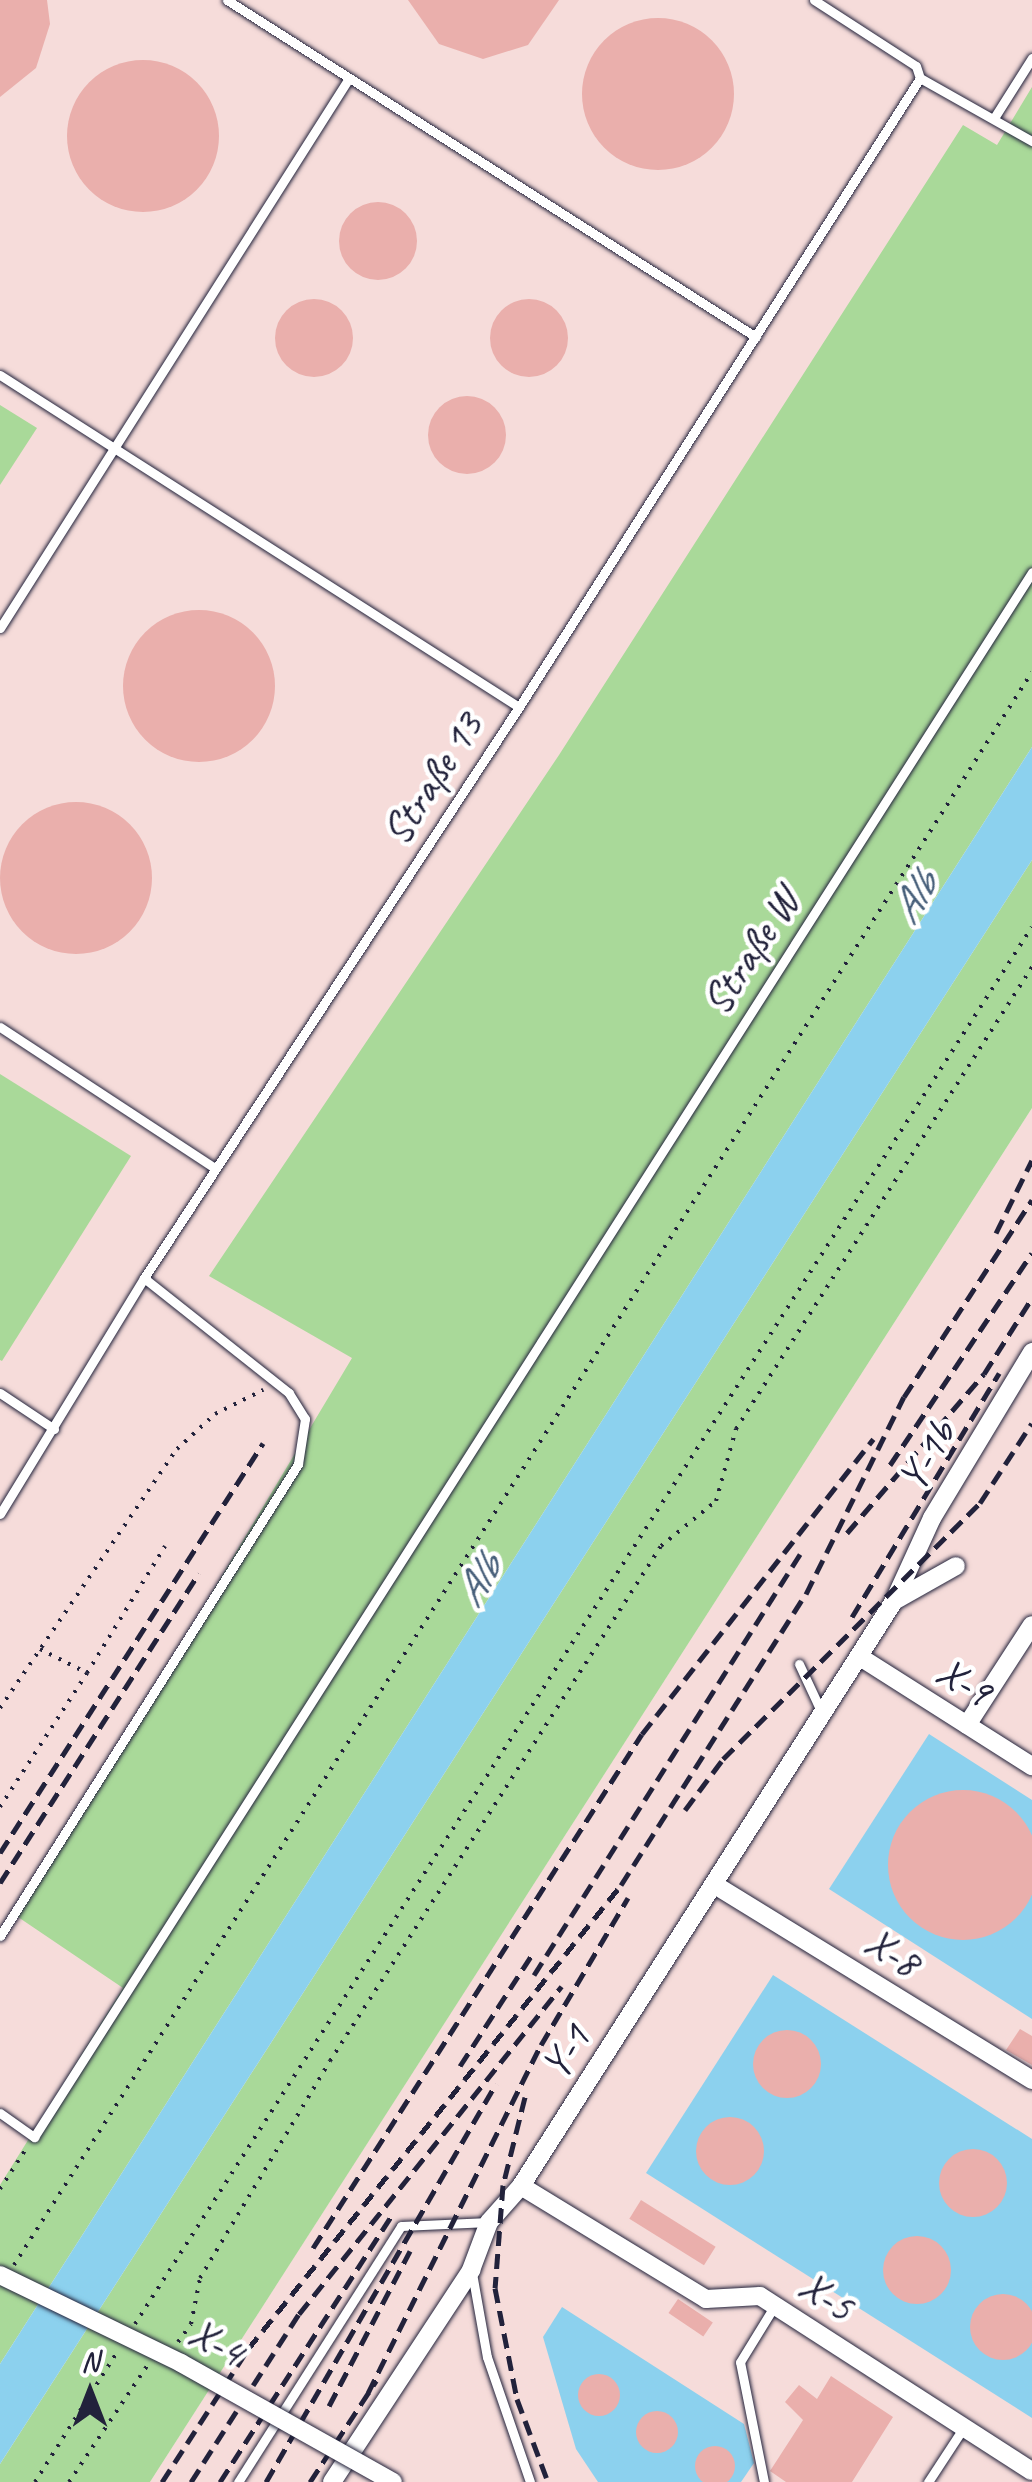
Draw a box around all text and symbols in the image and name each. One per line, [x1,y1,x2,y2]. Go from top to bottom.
street label: Straße 13 [372,704,494,854]
water label: Alb [878,862,950,934]
street label: Straße W [692,880,810,1024]
street label: Y-1b [887,1412,967,1500]
water label: Alb [442,1545,514,1617]
street label: X-9 [927,1646,1001,1718]
street label: X-8 [855,1917,929,1989]
street label: Y-1 [530,2016,602,2088]
street label: X-5 [789,2261,863,2333]
street label: X-4 [180,2308,252,2378]
north arrow [40,2342,140,2442]
text: N [81,2344,99,2379]

